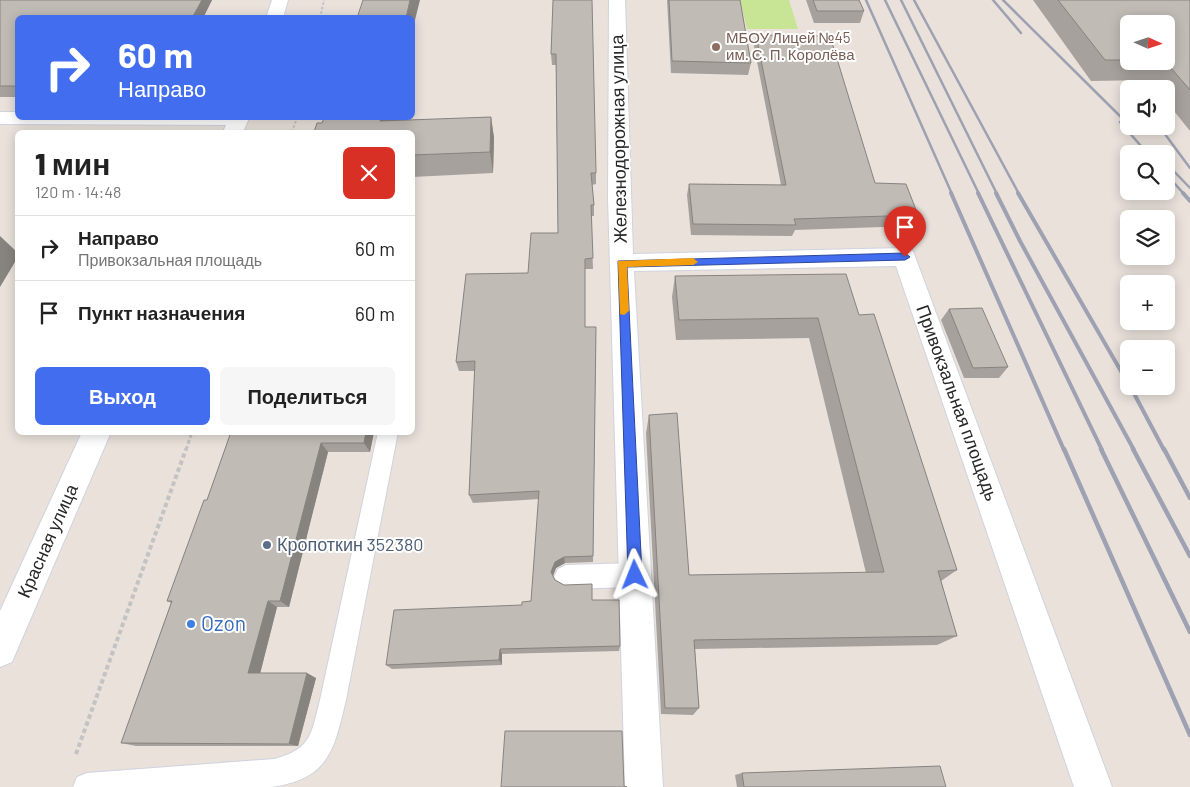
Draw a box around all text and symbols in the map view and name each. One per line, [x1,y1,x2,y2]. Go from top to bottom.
north arrow [1120,15,1175,70]
map controls [1120,15,1175,395]
place label: МБОУ Лицей №45 им. С. П. Королёва [726,28,855,63]
text: 60 m [118,33,193,75]
street label: Железнодорожная улица [605,33,631,244]
icon: right [35,35,100,100]
marker: МБОУ Лицей №45 им. С. П. Королёва [710,41,722,53]
text: Направо [118,75,206,101]
button: sound [1120,80,1175,135]
text: 1 мин [35,145,110,181]
button: search [1120,145,1175,200]
button: close [343,147,395,199]
text: 120 m · 14:48 [35,182,121,201]
pin [884,206,926,257]
button: layers [1120,210,1175,265]
icon: arrive [891,213,919,241]
text: Направо [78,226,159,249]
icon: right [35,234,63,262]
text: 60 m [355,237,395,260]
text: Привокзальная площадь [78,250,262,269]
button: + [1120,275,1175,330]
icon: arrive [35,299,63,327]
text: Пункт назначения [78,301,245,324]
text: 60 m [355,302,395,325]
street label: Привокзальная площадь [912,302,1004,504]
button: − [1120,340,1175,395]
button: Выход [35,367,210,425]
button: Поделиться [220,367,395,425]
street label: Красная улица [12,479,82,601]
place label: Кропоткин 352380 [277,533,423,555]
marker: Кропоткин 352380 [261,539,273,551]
position arrow [608,548,660,600]
place label: Ozon [201,610,246,635]
marker: Ozon [185,618,197,630]

